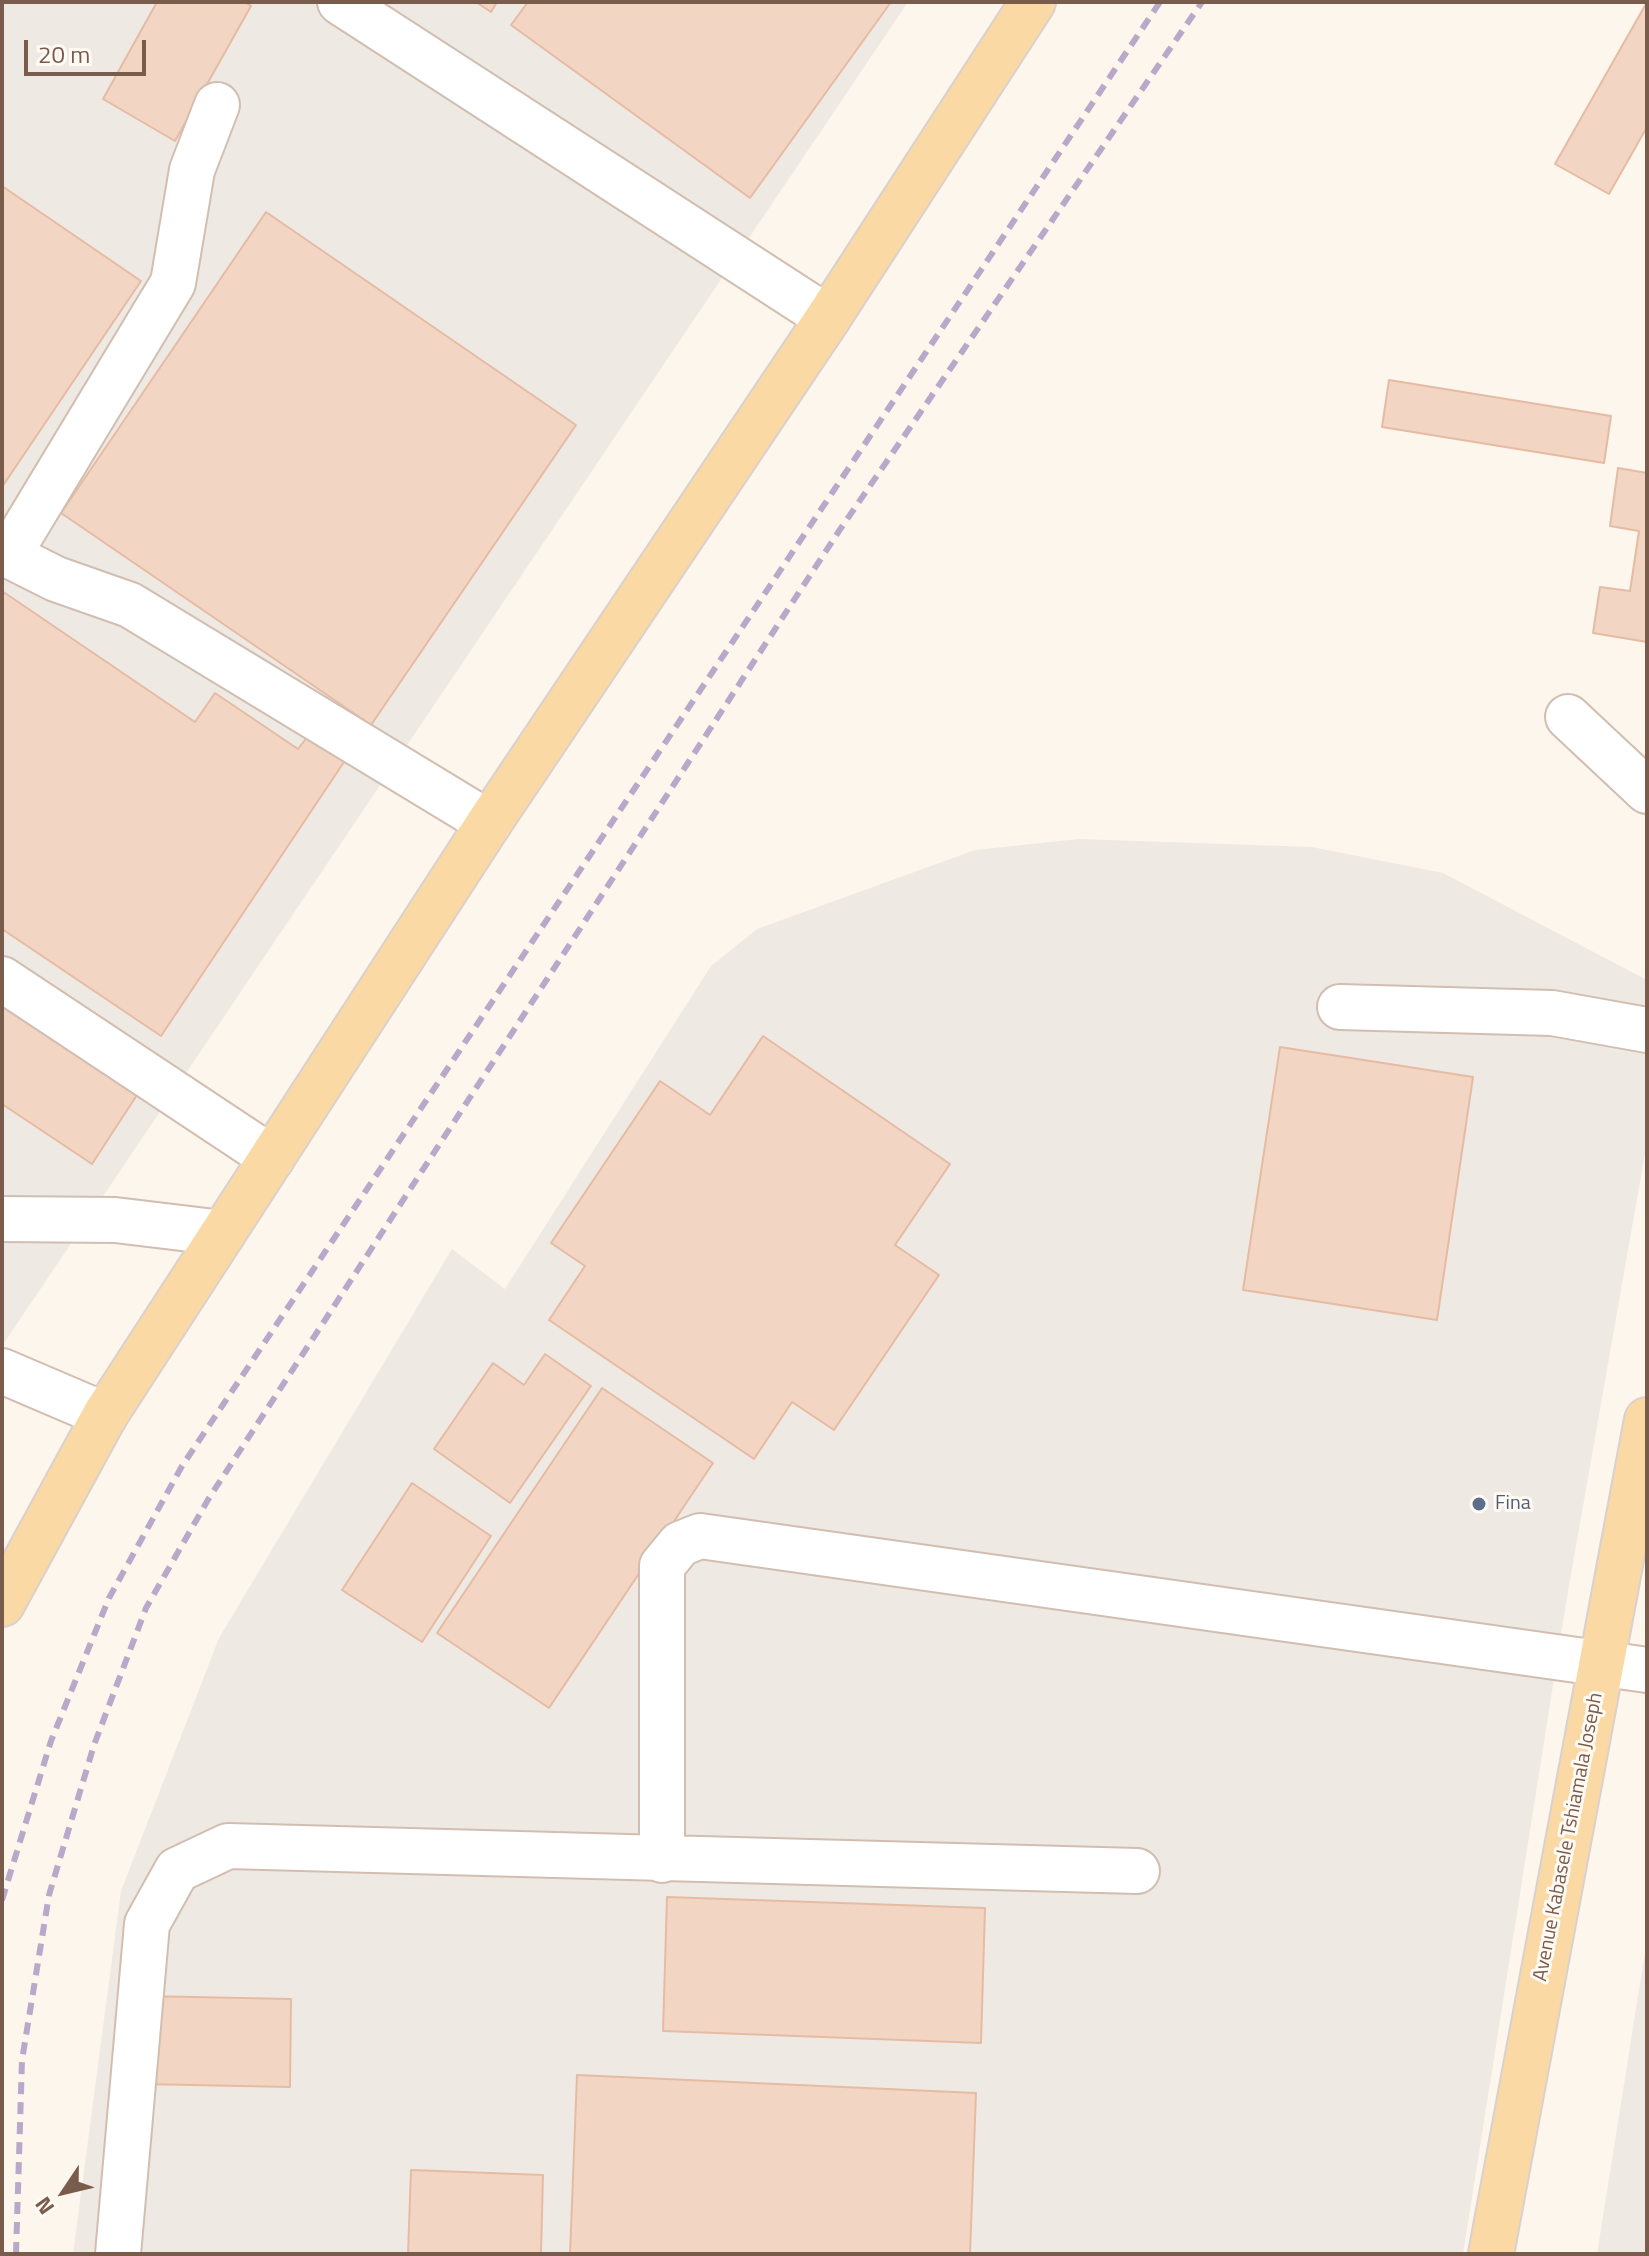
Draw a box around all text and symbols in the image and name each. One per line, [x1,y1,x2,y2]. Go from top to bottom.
scale bar [28,24,150,74]
text: 20 m [38,36,90,72]
place label: Fina [1495,1492,1531,1516]
marker: Fina [1470,1495,1488,1513]
street label: Avenue Kabasele Tshiamala Joseph [1529,1691,1609,1983]
north arrow [24,2152,104,2232]
text: N [26,2190,63,2222]

